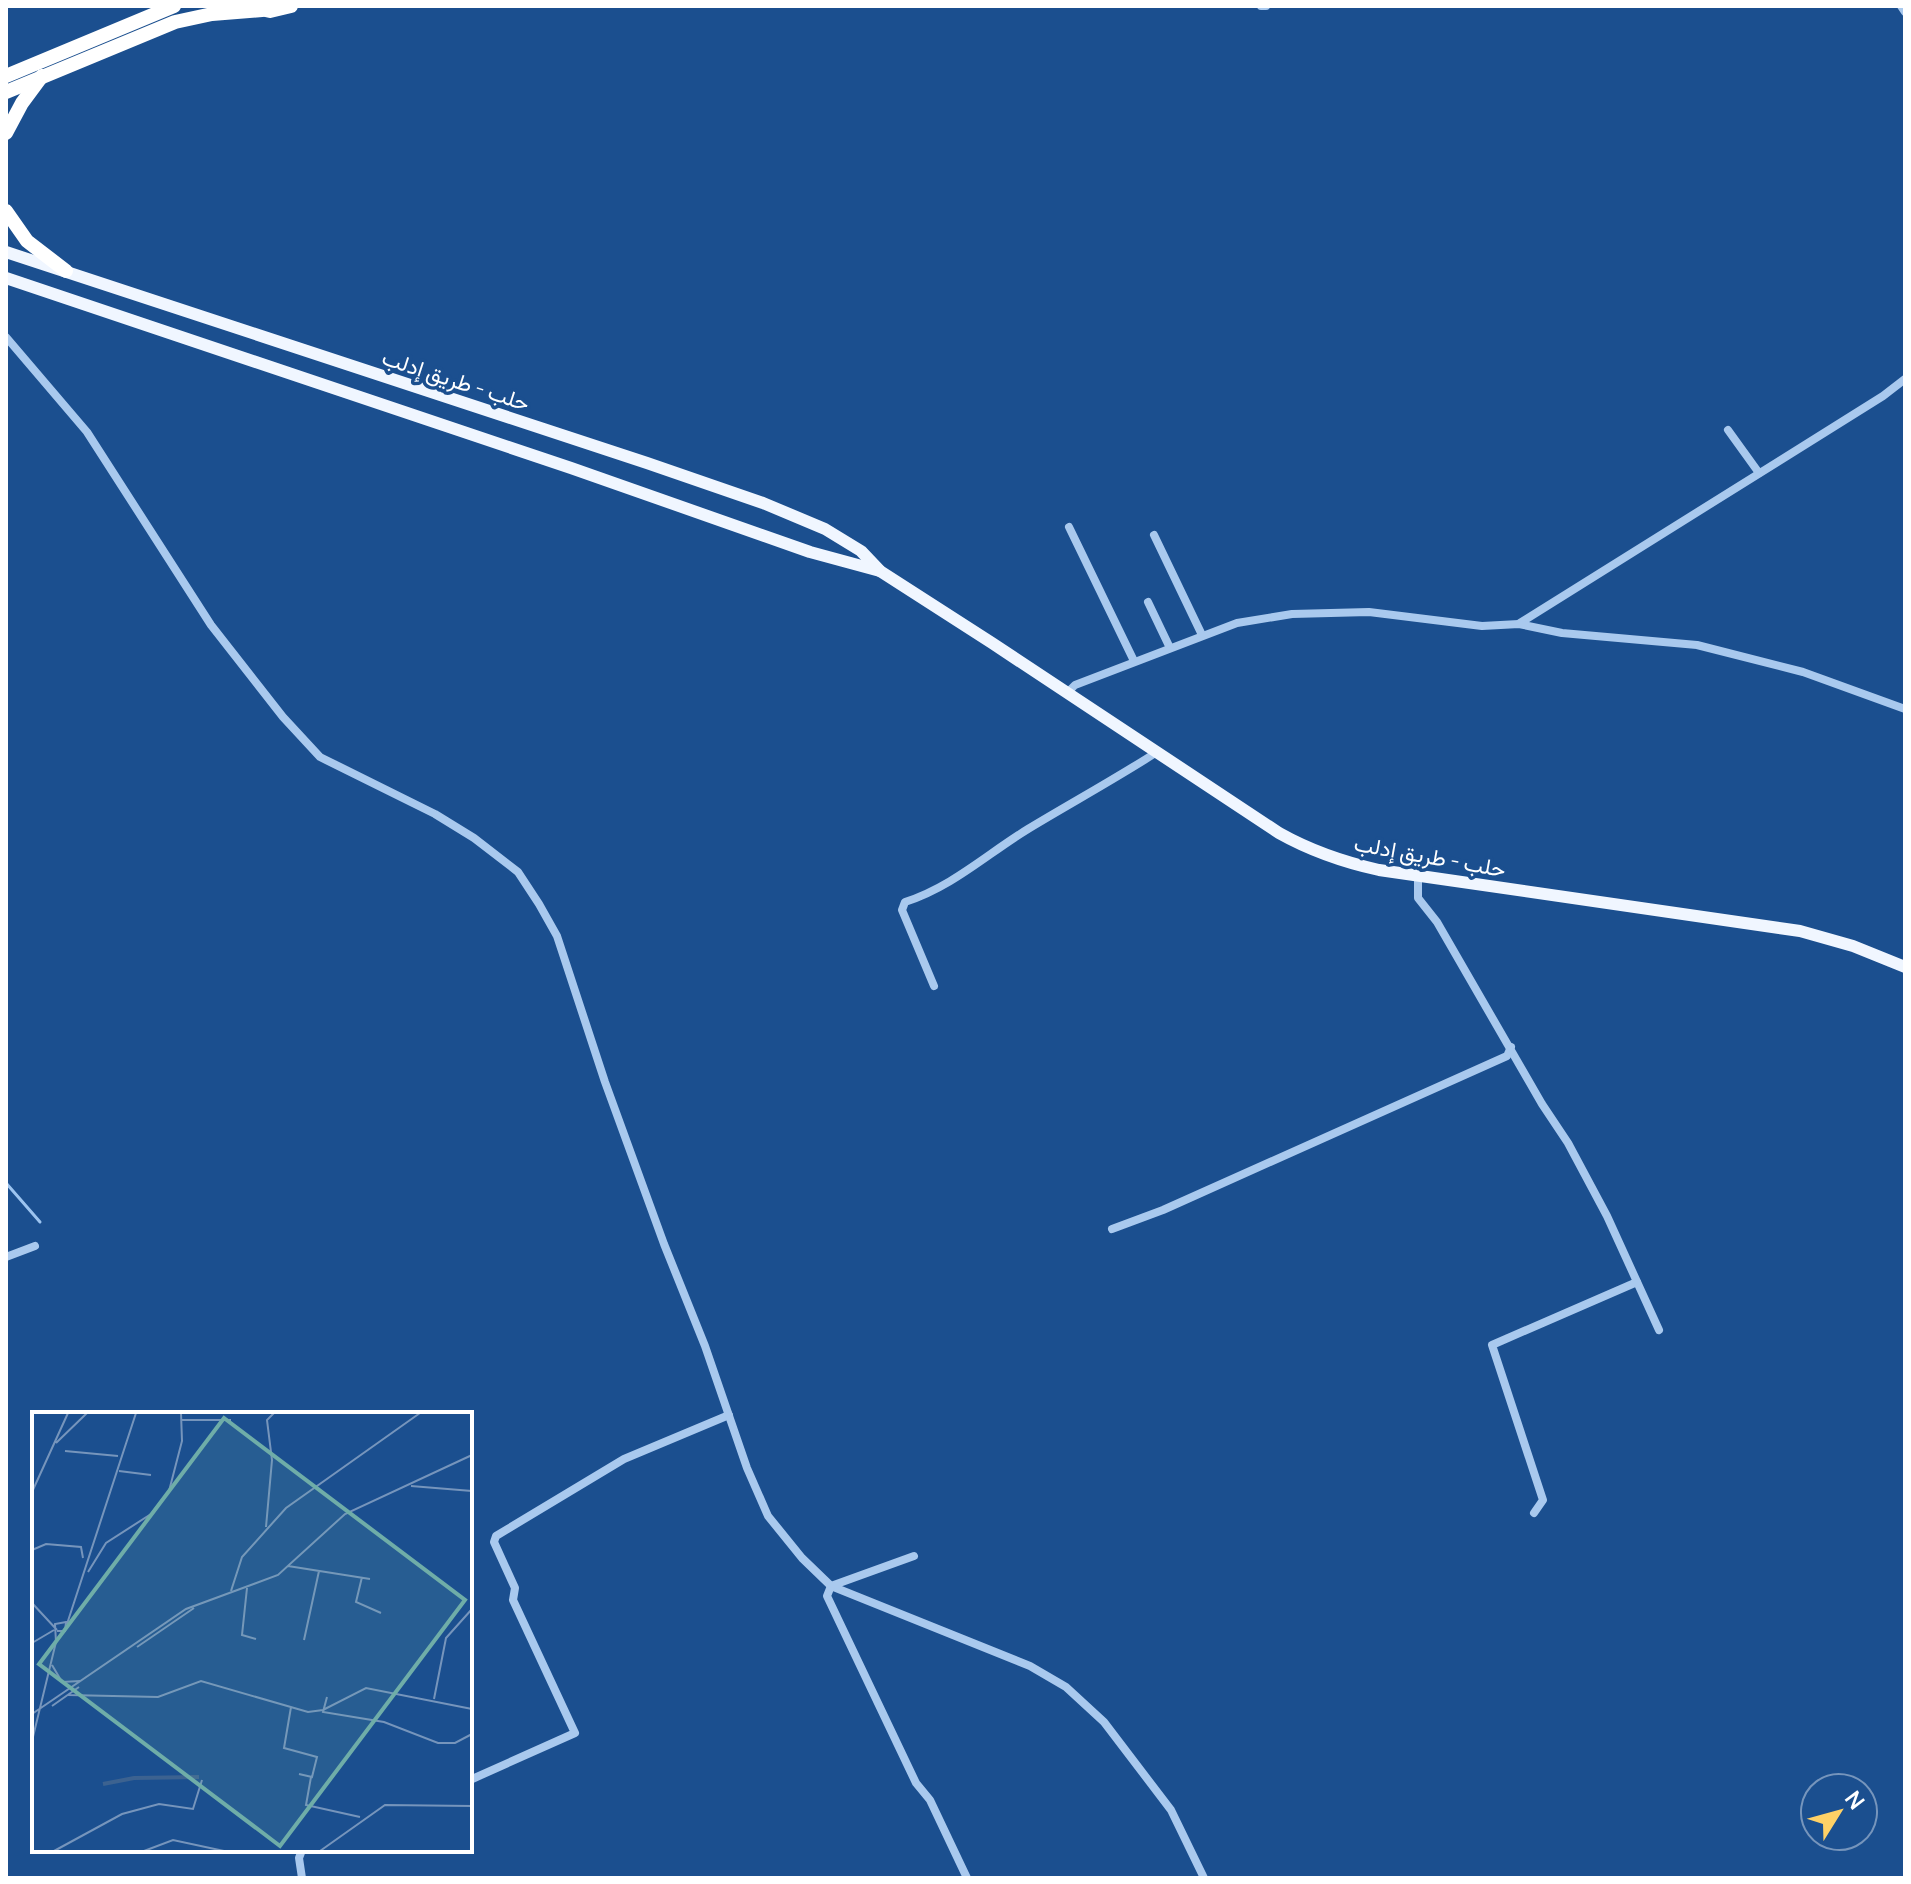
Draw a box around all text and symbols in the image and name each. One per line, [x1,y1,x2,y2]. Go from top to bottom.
street label: حلب - طريق إدلب [378,342,534,418]
street label: حلب - طريق إدلب [1352,828,1508,884]
inset map [32,1412,472,1852]
north arrow [1799,1772,1879,1852]
text: N [1838,1785,1872,1815]

